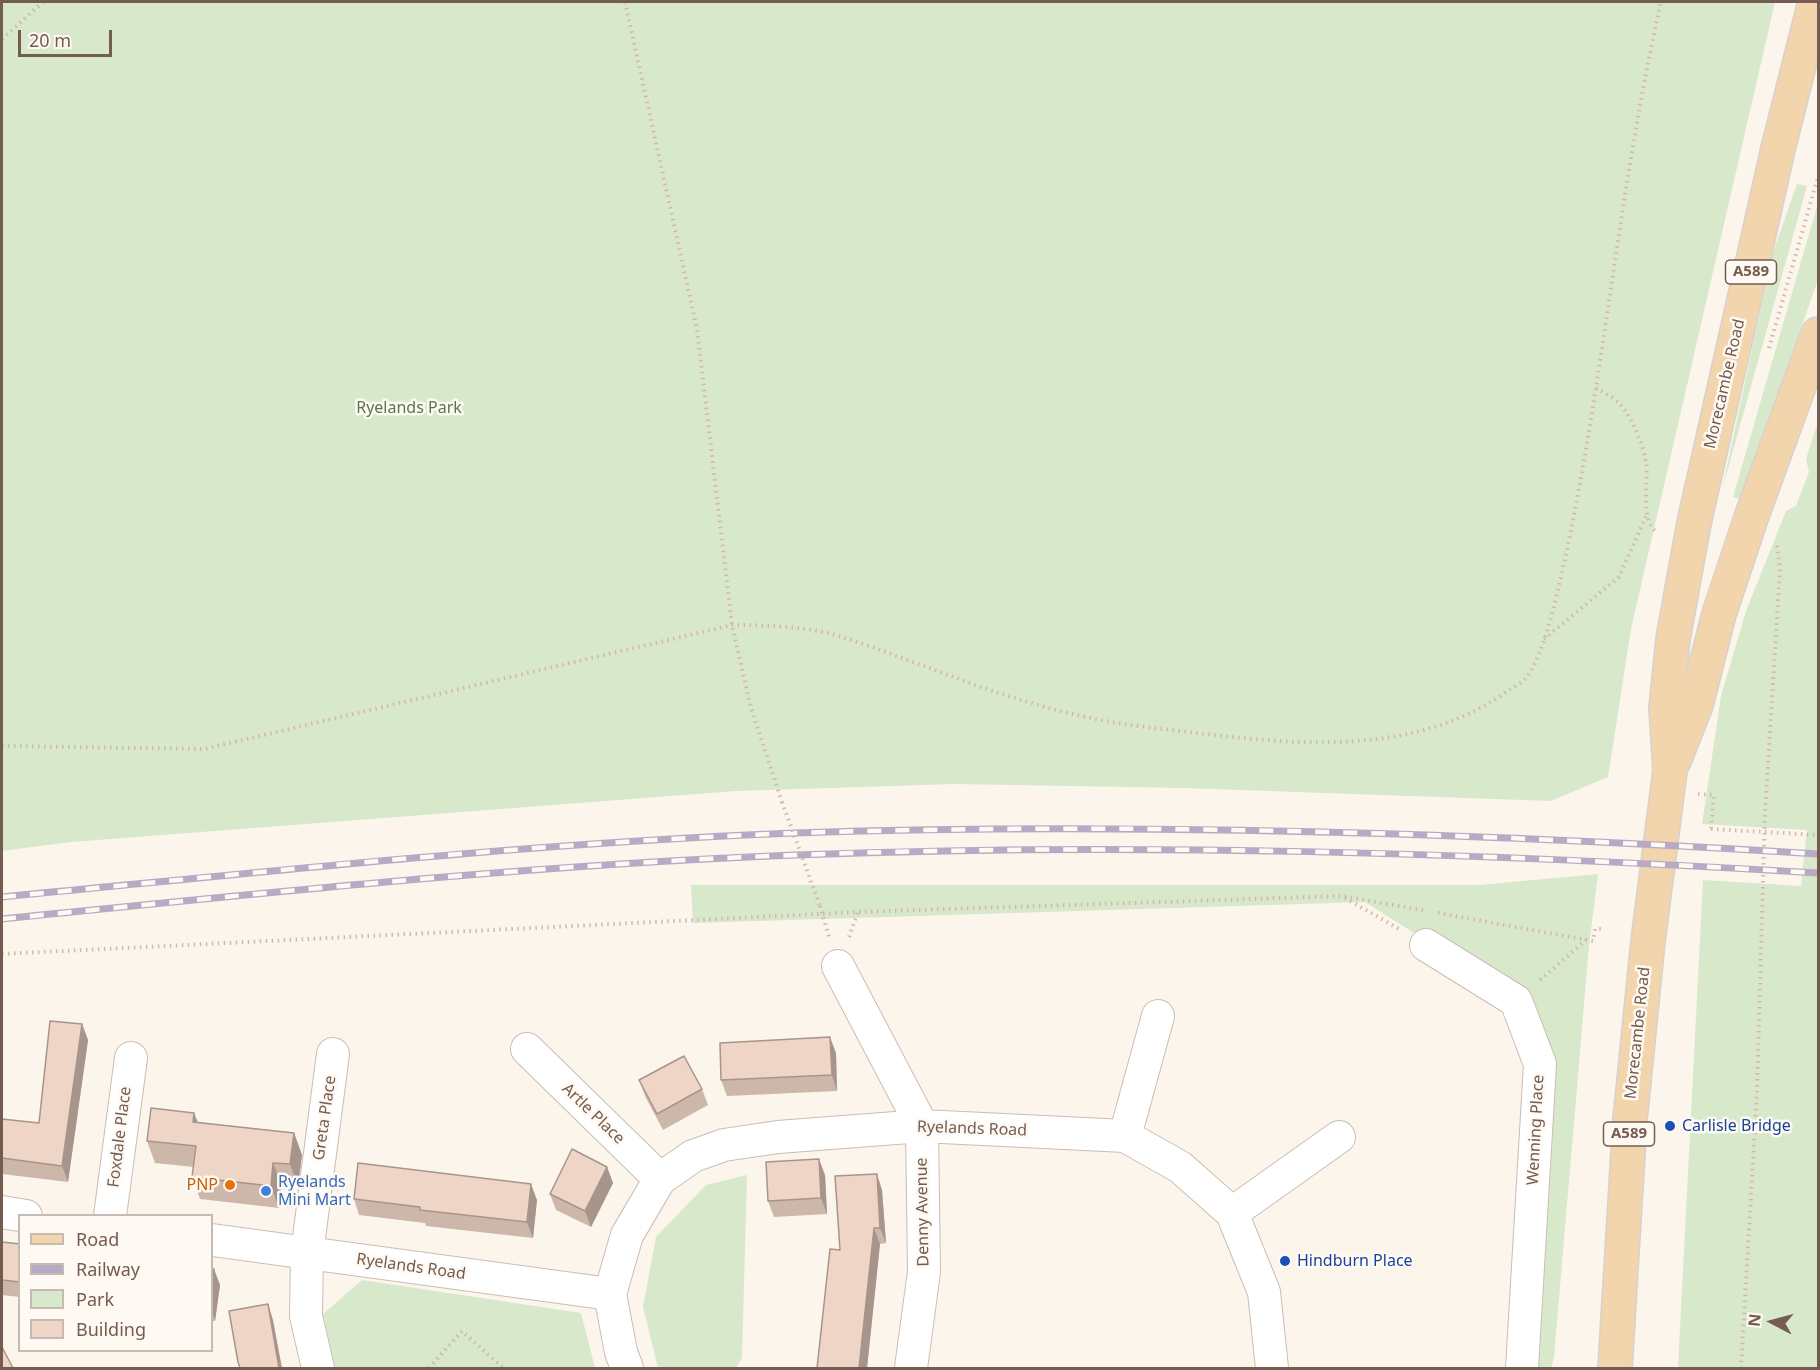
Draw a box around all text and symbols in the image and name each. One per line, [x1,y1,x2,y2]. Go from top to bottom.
scale bar [21,18,116,56]
text: 20 m [29,28,71,52]
road number: A589 [1726,260,1776,284]
street label: Morecambe Road [1701,317,1749,451]
park label: Ryelands Park [356,398,462,418]
street label: Morecambe Road [1622,966,1654,1100]
street label: Greta Place [310,1074,340,1162]
street label: Wenning Place [1524,1074,1548,1186]
street label: Artle Place [558,1080,628,1148]
street label: Foxdale Place [104,1085,136,1189]
place label: Carlisle Bridge [1682,1116,1791,1136]
street label: Ryelands Road [917,1117,1027,1141]
marker: Carlisle Bridge [1663,1119,1677,1133]
road number: A589 [1604,1122,1654,1146]
street label: Denny Avenue [912,1157,934,1267]
place label: Ryelands Mini Mart [278,1172,351,1210]
place label: PNP [186,1175,218,1195]
marker: PNP [223,1178,237,1192]
marker: Ryelands Mini Mart [259,1184,273,1198]
legend [18,1214,213,1352]
text: Road [76,1227,119,1251]
street label: Ryelands Road [355,1250,467,1284]
place label: Hindburn Place [1297,1251,1413,1271]
marker: Hindburn Place [1278,1254,1292,1268]
text: Railway [76,1257,140,1281]
text: Park [76,1287,114,1311]
north arrow [1742,1292,1802,1352]
text: N [1742,1313,1766,1328]
text: Building [76,1317,146,1341]

